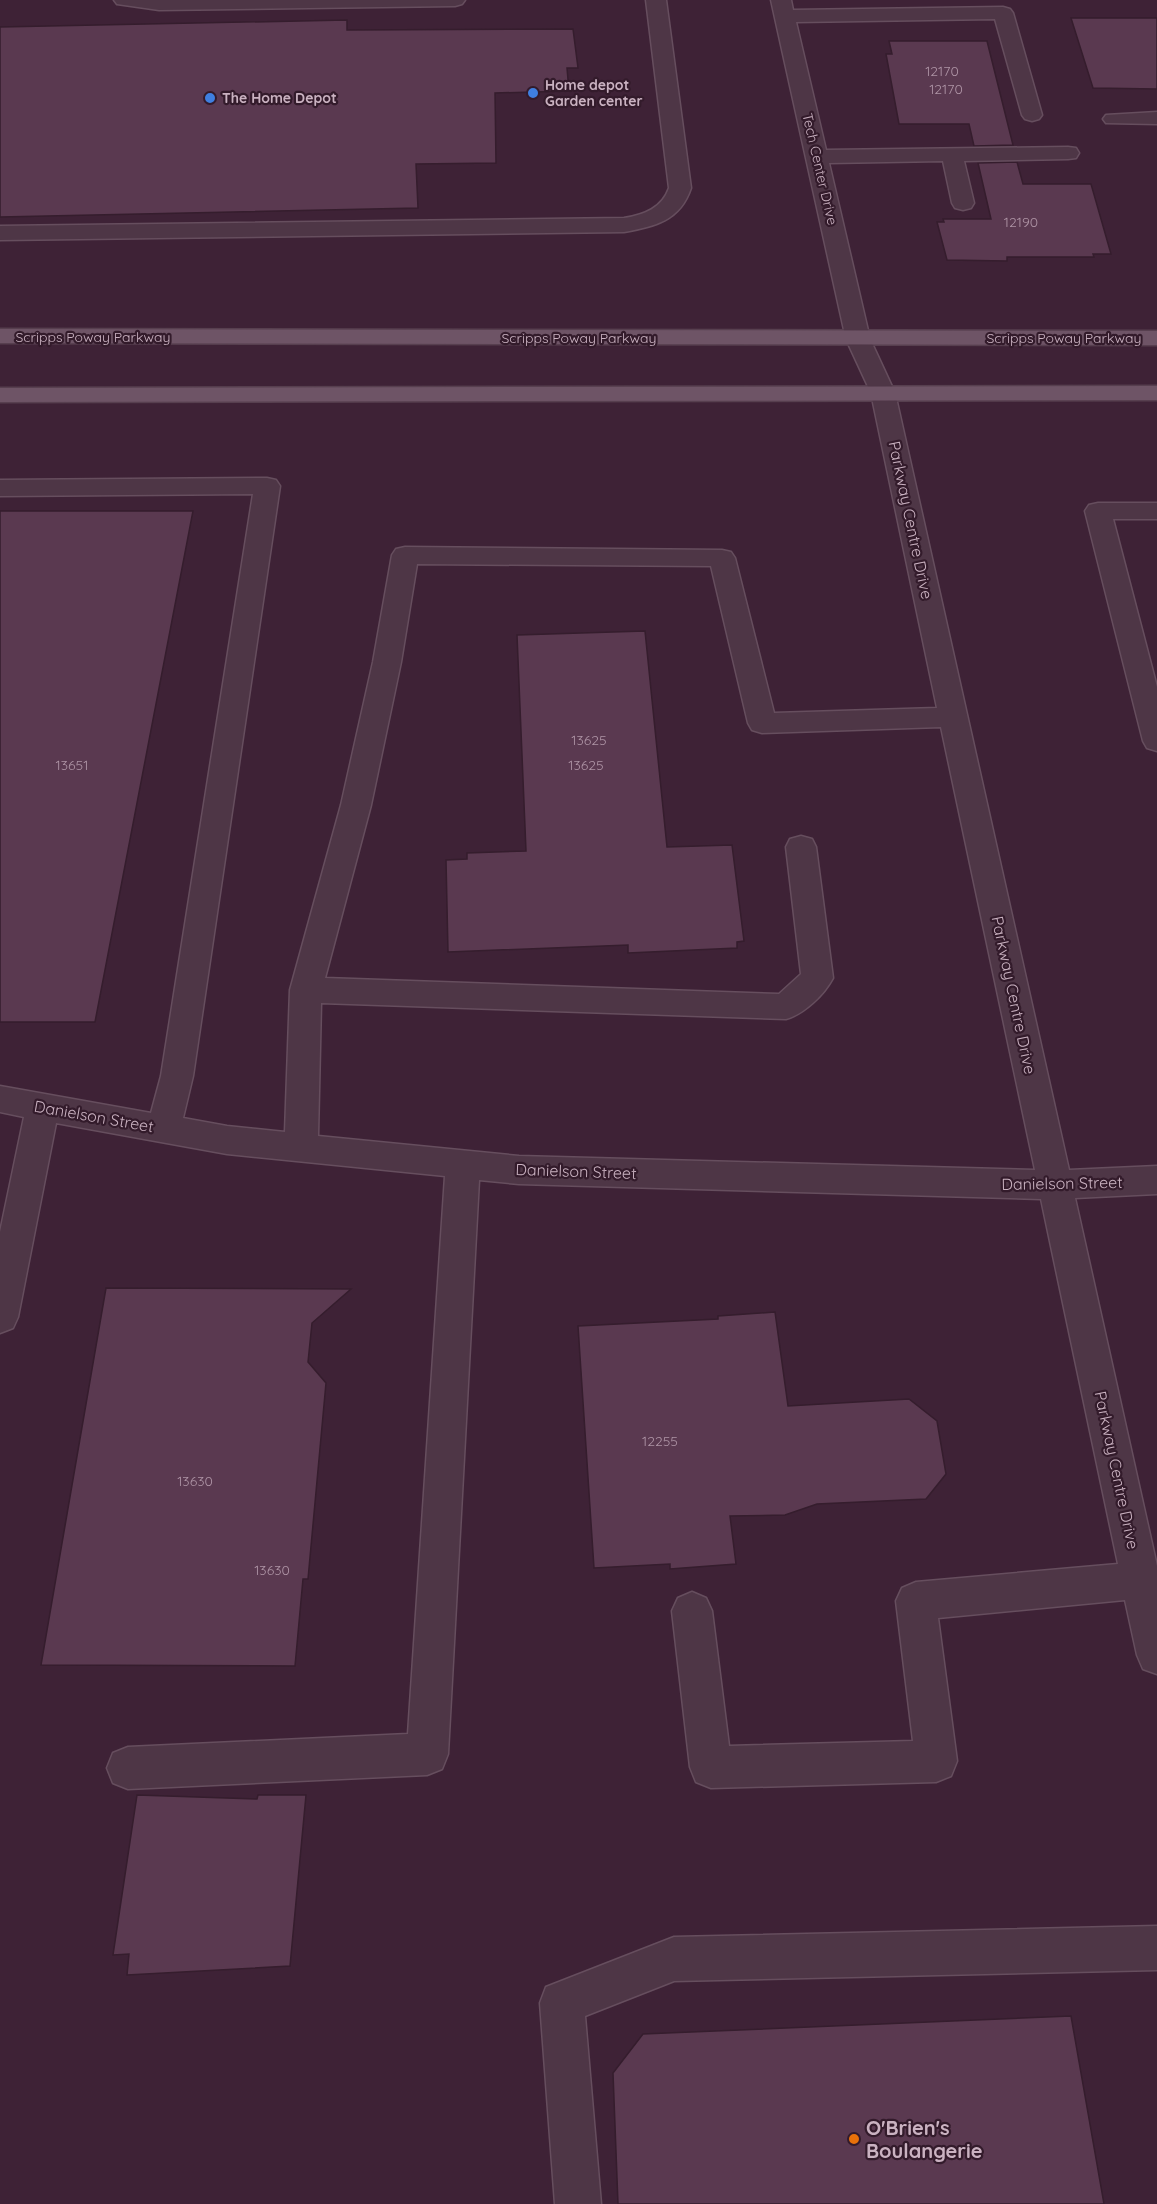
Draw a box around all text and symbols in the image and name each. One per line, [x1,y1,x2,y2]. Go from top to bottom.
house number: 12170 [925,62,959,80]
place label: Home depot Garden center [545,76,643,110]
house number: 12170 [929,80,963,98]
marker: Home depot Garden center [526,86,540,100]
place label: The Home Depot [222,89,337,107]
marker: The Home Depot [203,91,217,105]
street label: Tech Center Drive [798,111,842,227]
house number: 12190 [1004,213,1038,231]
street label: Scripps Poway Parkway [15,328,171,346]
street label: Scripps Poway Parkway [501,329,657,347]
street label: Scripps Poway Parkway [986,329,1142,347]
street label: Parkway Centre Drive [884,439,938,601]
house number: 13625 [571,731,607,749]
house number: 13651 [56,756,88,774]
house number: 13625 [568,756,604,774]
street label: Parkway Centre Drive [987,914,1041,1076]
street label: Danielson Street [33,1096,155,1136]
street label: Danielson Street [515,1159,637,1183]
street label: Danielson Street [1001,1172,1123,1194]
street label: Parkway Centre Drive [1090,1389,1144,1551]
house number: 12255 [642,1432,678,1450]
house number: 13630 [177,1472,213,1490]
house number: 13630 [254,1561,290,1579]
place label: O'Brien's Boulangerie [866,2115,983,2163]
marker: O'Brien's Boulangerie [847,2132,861,2146]

